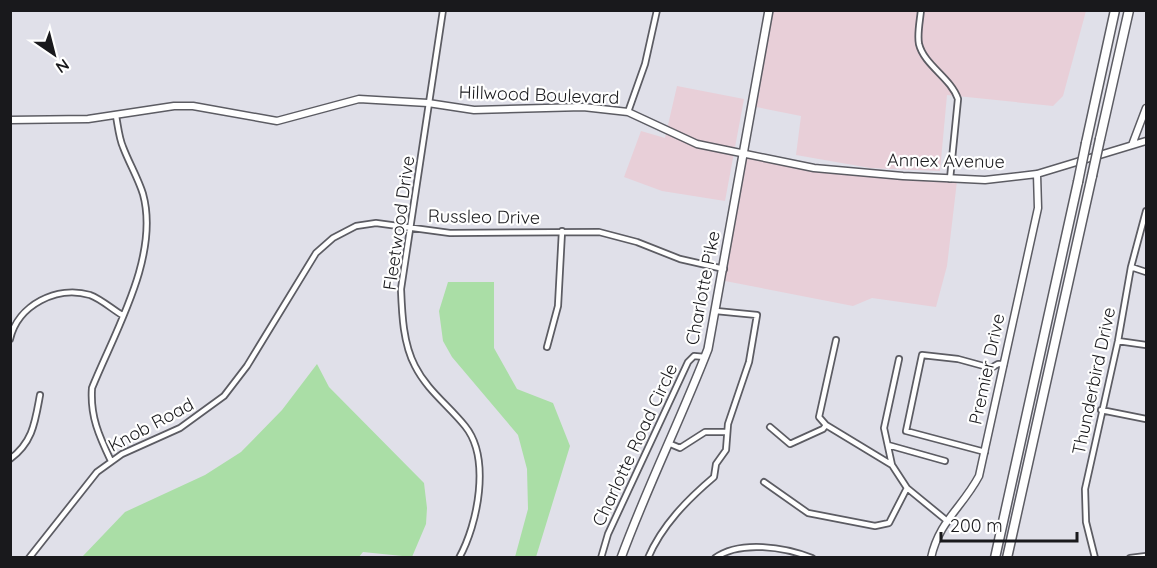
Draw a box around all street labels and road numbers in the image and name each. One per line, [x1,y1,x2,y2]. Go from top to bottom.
street label: Hillwood Boulevard [458,80,620,109]
street label: Annex Avenue [887,148,1005,173]
street label: Fleetwood Drive [378,154,419,292]
street label: Russleo Drive [428,204,540,229]
street label: Charlotte Pike [680,229,725,347]
street label: Thunderbird Drive [1067,305,1120,457]
street label: Premier Drive [964,311,1010,427]
street label: Charlotte Road Circle [587,360,682,530]
street label: Knob Road [104,392,198,457]

